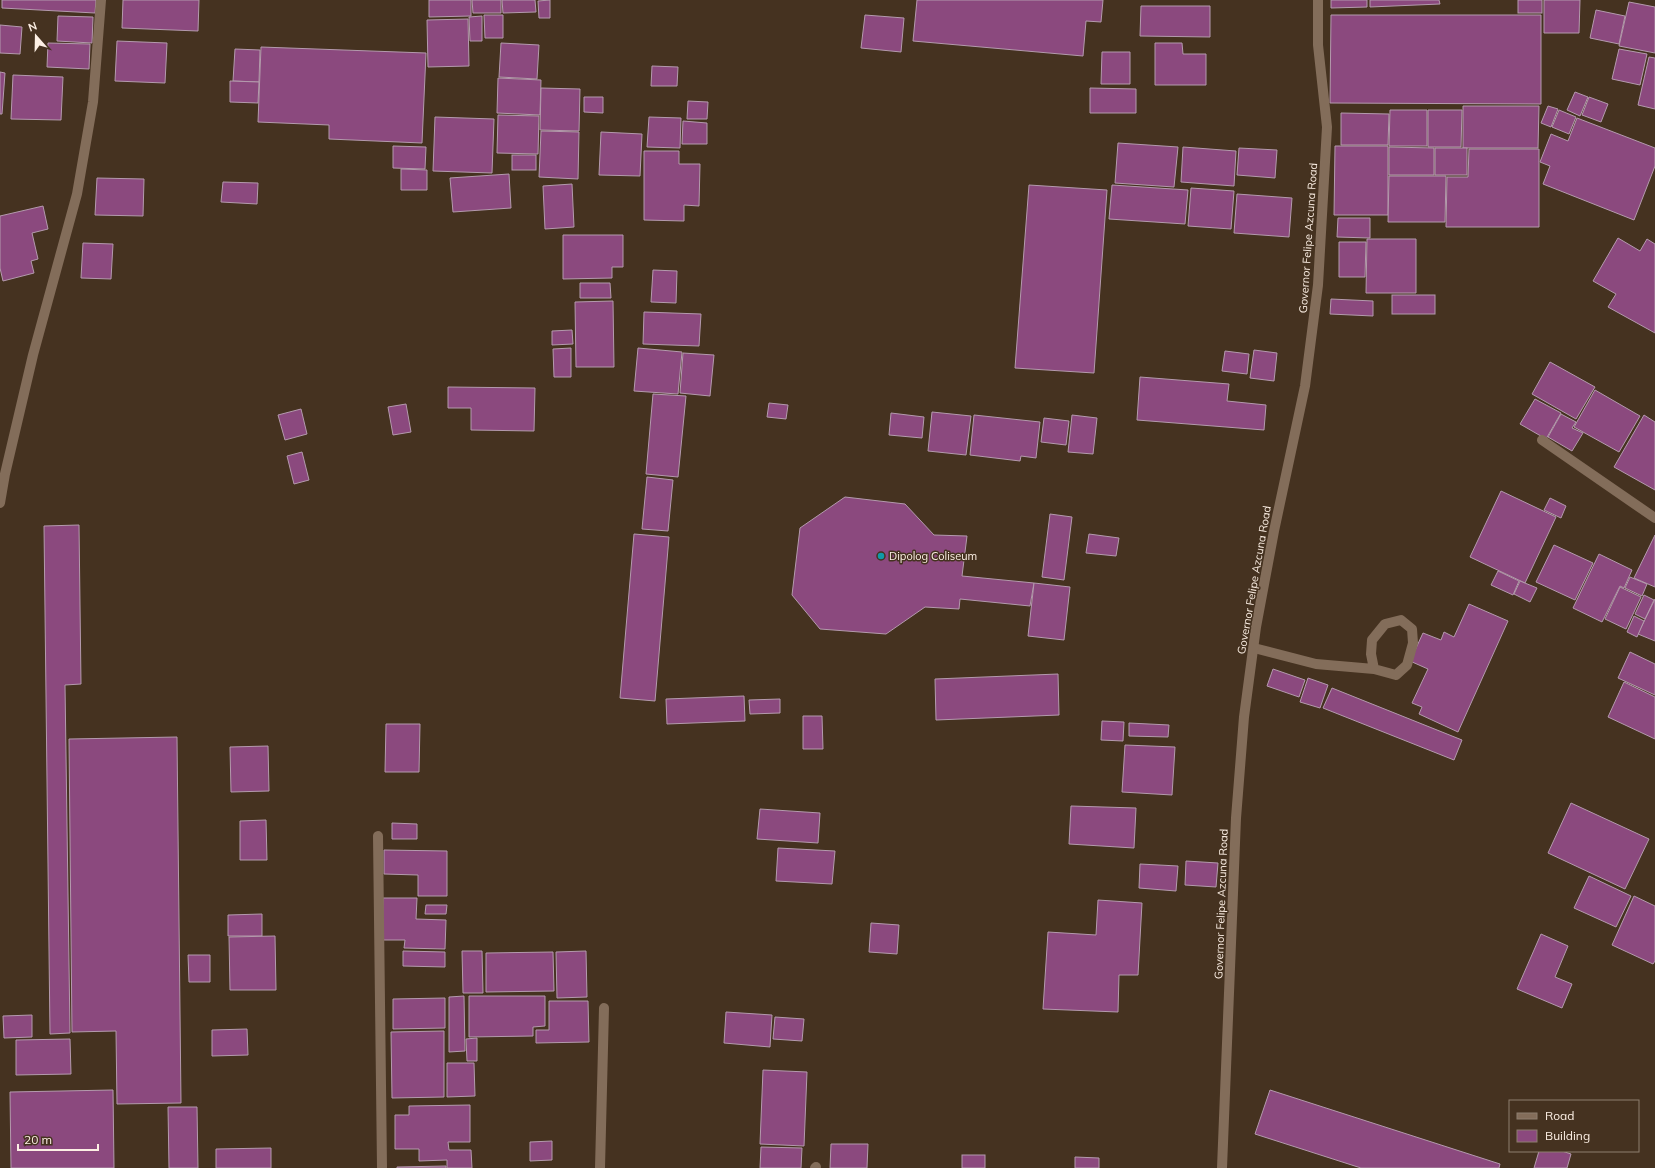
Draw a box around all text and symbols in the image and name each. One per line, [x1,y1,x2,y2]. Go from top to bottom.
north arrow [16,16,56,56]
text: N [26,19,39,35]
street label: Governor Felipe Azcuna Road [1296,162,1320,314]
street label: Governor Felipe Azcuna Road [1234,505,1274,655]
place label: Dipolog Coliseum [889,549,977,563]
marker: Dipolog Coliseum [876,551,886,561]
street label: Governor Felipe Azcuna Road [1211,829,1231,979]
legend [1509,1100,1639,1152]
text: Road [1545,1108,1574,1123]
scale bar [18,1126,98,1152]
text: Building [1545,1128,1590,1143]
text: 20 m [24,1132,52,1147]

